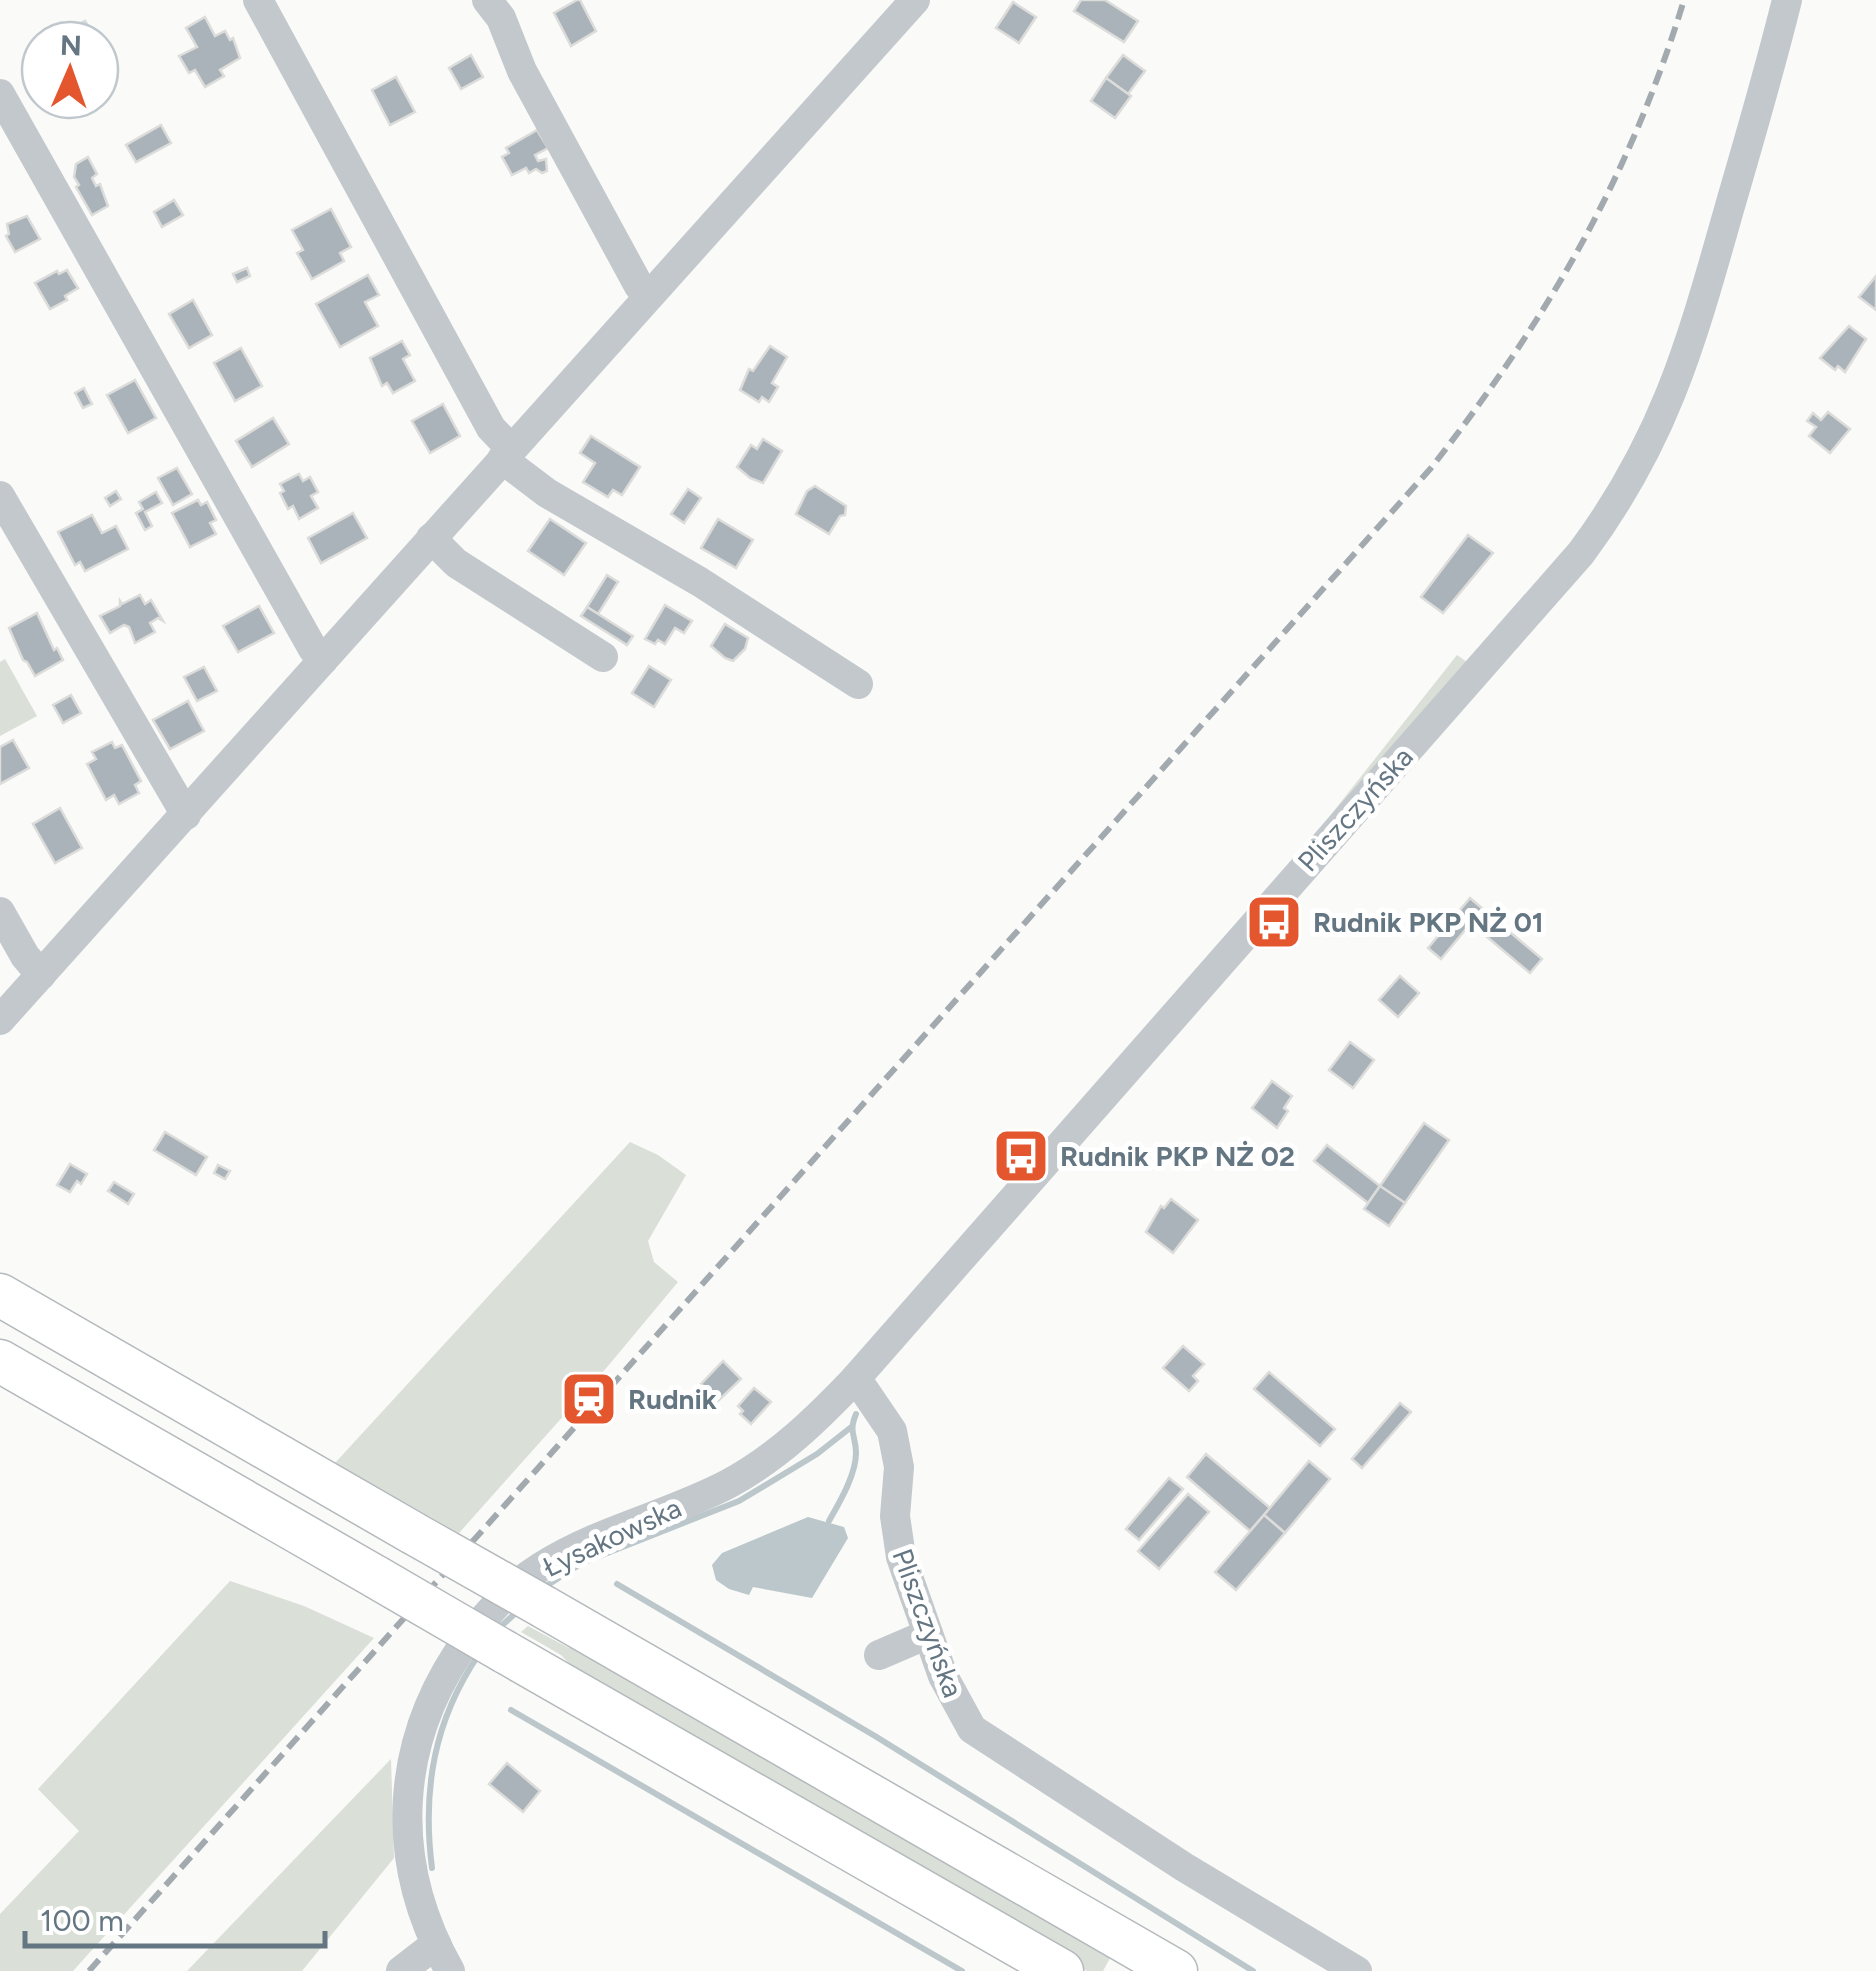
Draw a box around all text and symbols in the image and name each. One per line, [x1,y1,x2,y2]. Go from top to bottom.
north arrow [20,20,120,120]
text: N [59,28,82,62]
street label: Pliszczyńska [1290,740,1420,878]
bus stop icon: Rudnik PKP NŻ 01 [1244,892,1304,952]
place label: Rudnik PKP NŻ 01 [1313,905,1544,939]
bus stop icon: Rudnik PKP NŻ 02 [991,1126,1051,1186]
place label: Rudnik PKP NŻ 02 [1060,1139,1295,1173]
station icon: Rudnik [559,1369,619,1429]
place label: Rudnik [628,1382,717,1416]
street label: Łysakowska [538,1490,686,1584]
street label: Pliszczyńska [885,1544,971,1702]
scale bar [25,1886,325,1948]
text: 100 m [40,1902,124,1939]

